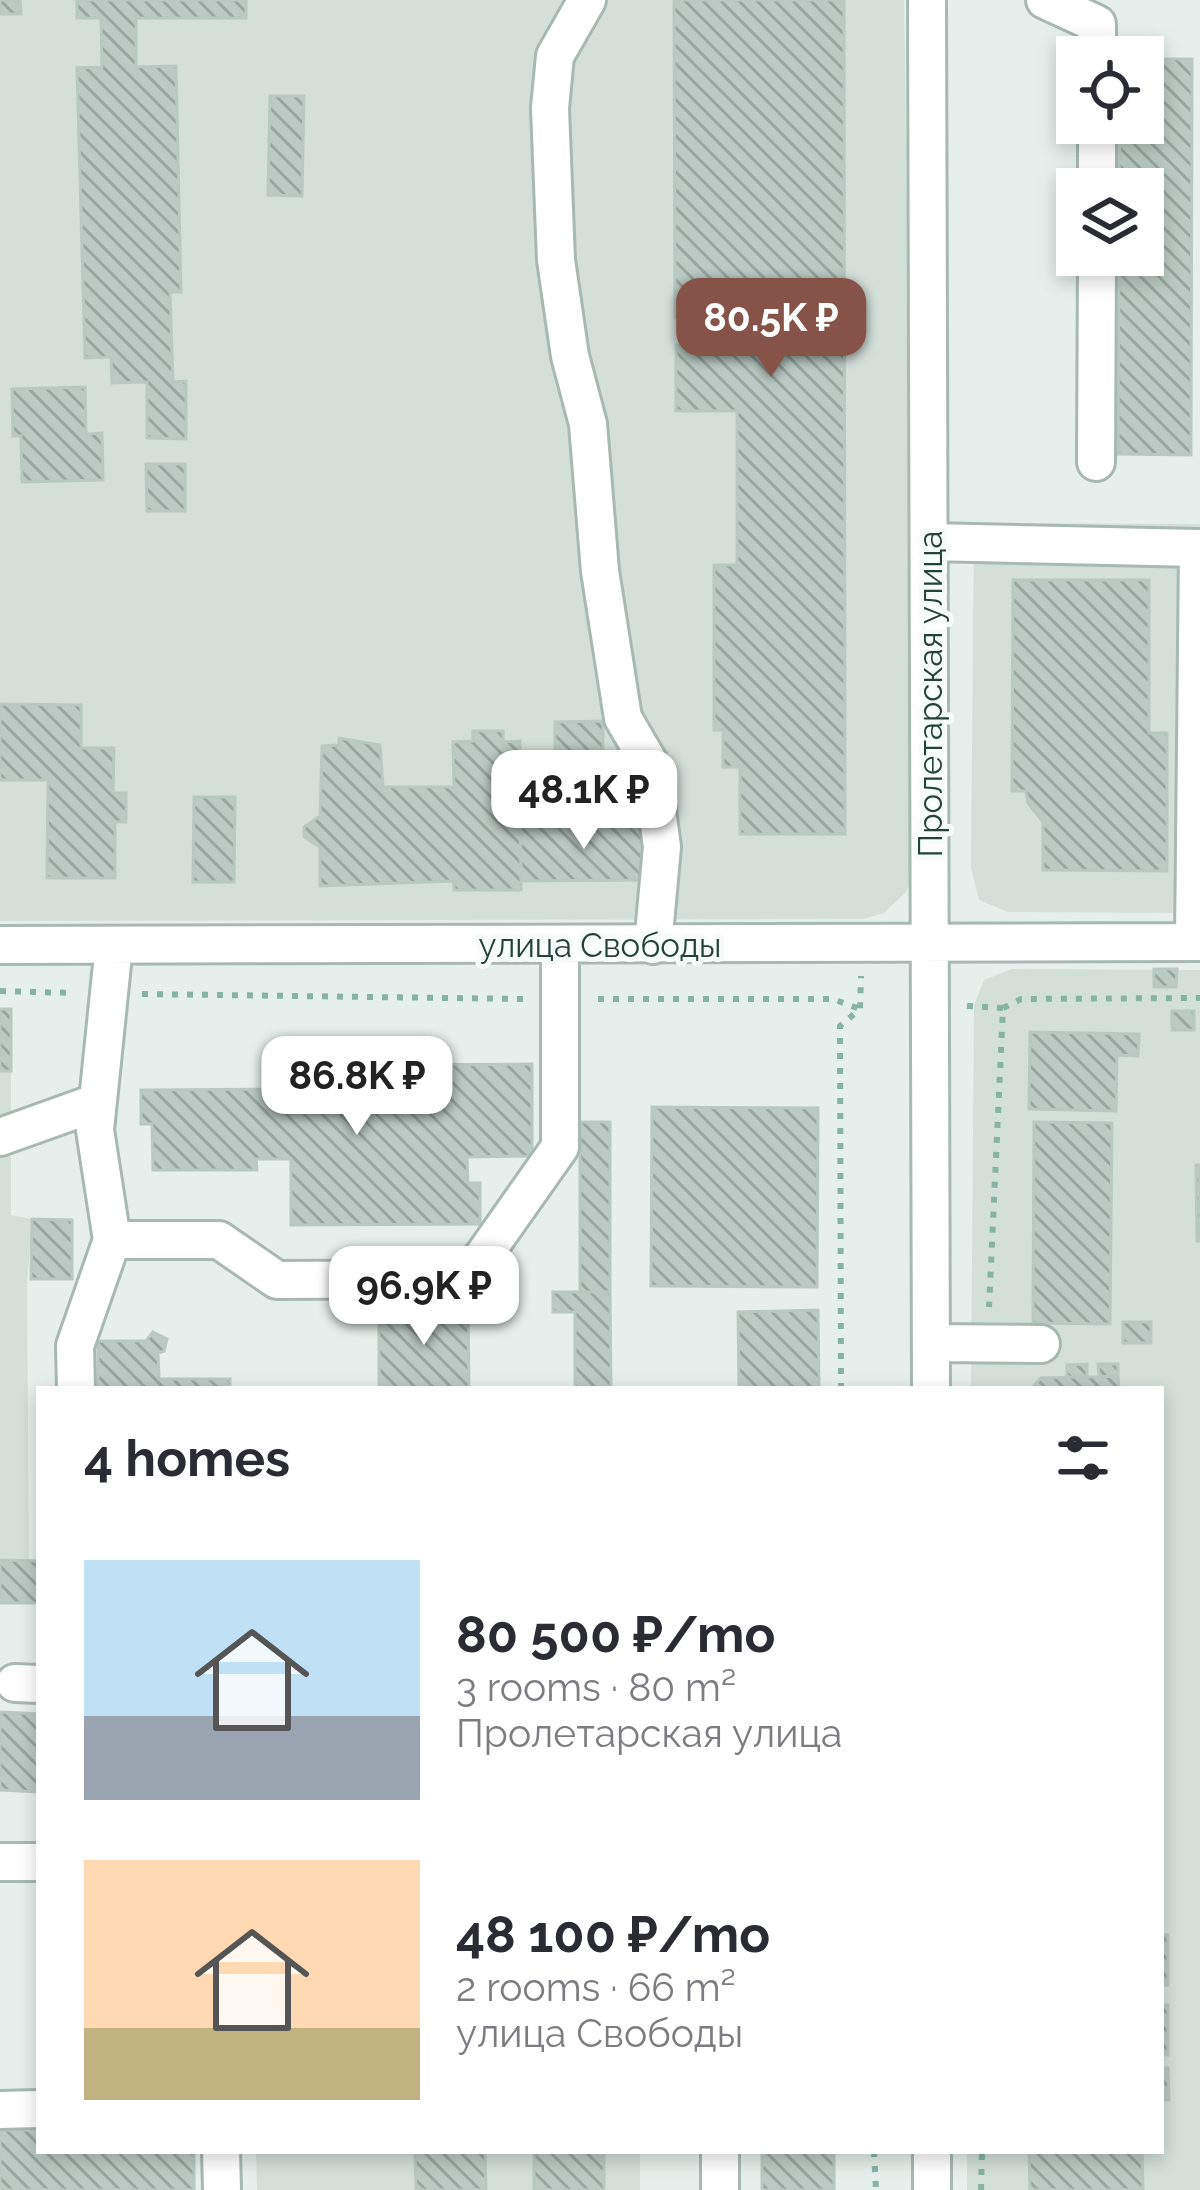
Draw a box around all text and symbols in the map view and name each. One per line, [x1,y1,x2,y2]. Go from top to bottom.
map controls [1056,36,1164,276]
button: locate [1056,36,1164,144]
button: layers [1056,168,1164,276]
pin: 80.5K ₽ [660,278,882,380]
text: 80.5K ₽ [703,294,839,340]
street label: Пролетарская улица [911,531,950,857]
pin: 48.1K ₽ [473,750,695,852]
text: 48.1K ₽ [518,766,650,812]
street label: улица Свободы [479,926,721,965]
pin: 86.8K ₽ [246,1036,468,1138]
text: 86.8K ₽ [288,1052,426,1098]
pin: 96.9K ₽ [313,1246,535,1348]
text: 96.9K ₽ [356,1262,492,1308]
icon: filters [1050,1425,1116,1491]
text: 4 homes [84,1428,290,1488]
text: 80 500 ₽/mo [456,1604,775,1664]
icon: home [180,1608,324,1752]
text: 3 rooms · 80 m² [456,1664,736,1710]
text: Пролетарская улица [456,1710,842,1756]
text: 48 100 ₽/mo [456,1904,770,1964]
icon: home [180,1908,324,2052]
text: 2 rooms · 66 m² [456,1964,736,2010]
text: улица Свободы [456,2010,743,2056]

